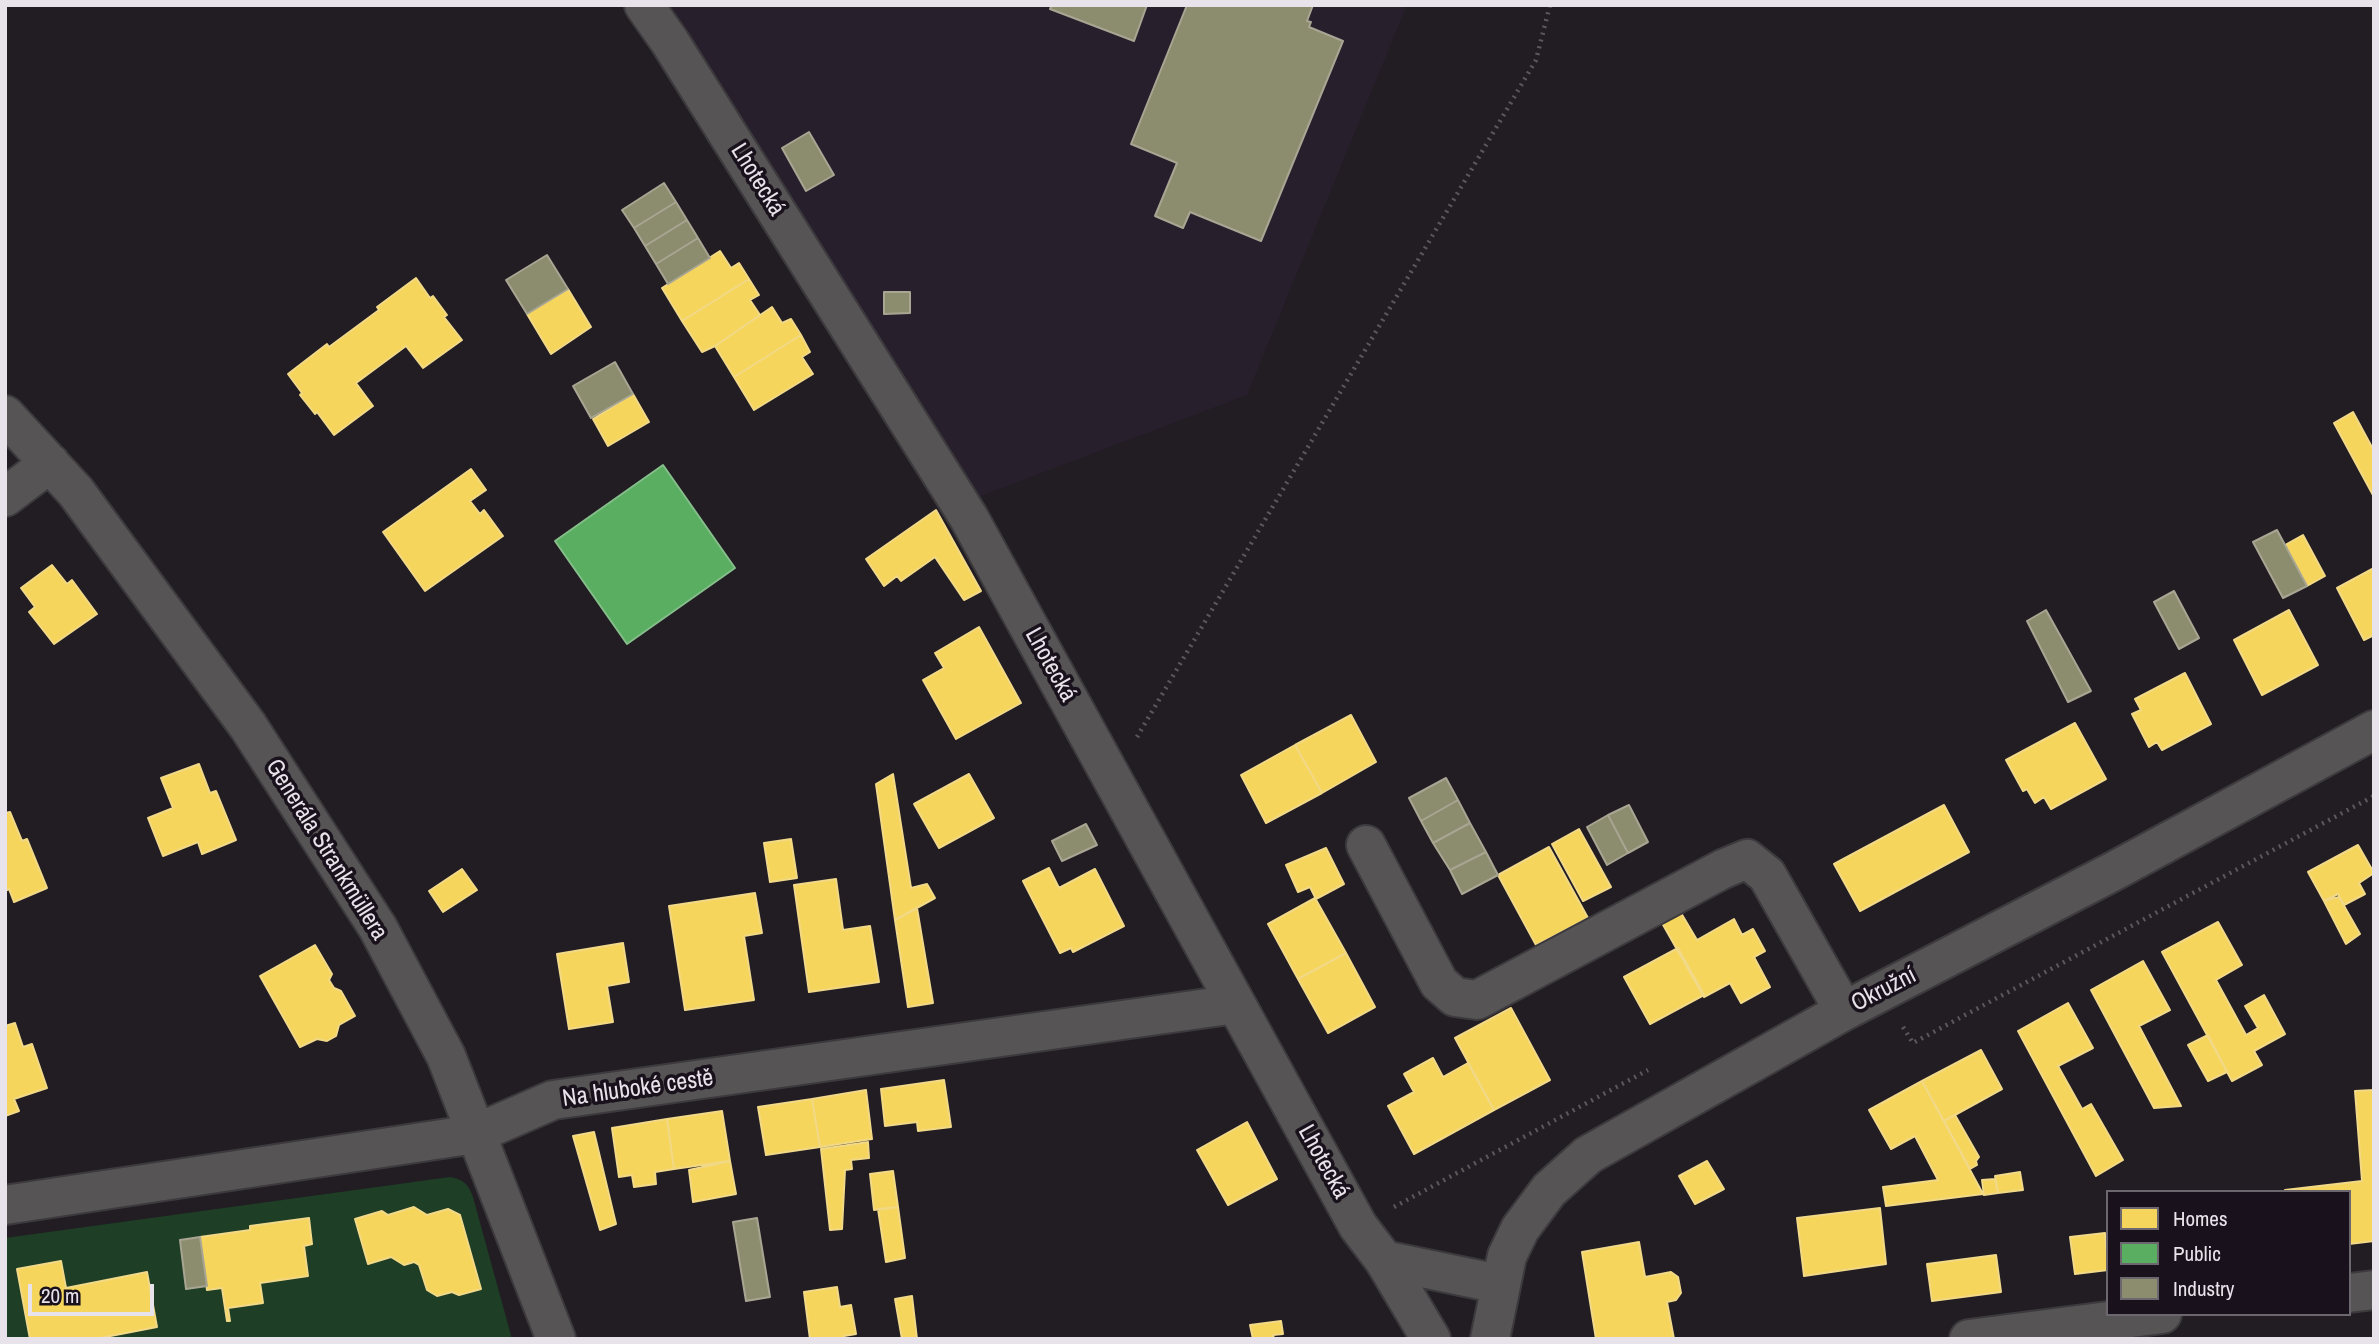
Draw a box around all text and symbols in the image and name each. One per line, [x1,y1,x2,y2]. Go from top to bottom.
street label: Lhotecká [724,139,790,221]
street label: Lhotecká [1018,623,1082,707]
street label: Generála Strankmüllera [259,754,393,946]
street label: Okružní [1847,962,1921,1018]
street label: Na hluboké cestě [561,1064,715,1114]
street label: Lhotecká [1291,1120,1355,1204]
legend [2106,1190,2351,1316]
text: Homes [2173,1204,2228,1233]
text: Public [2173,1239,2221,1268]
scale bar [32,1270,158,1314]
text: Industry [2173,1274,2234,1303]
text: 20 m [41,1281,79,1310]

